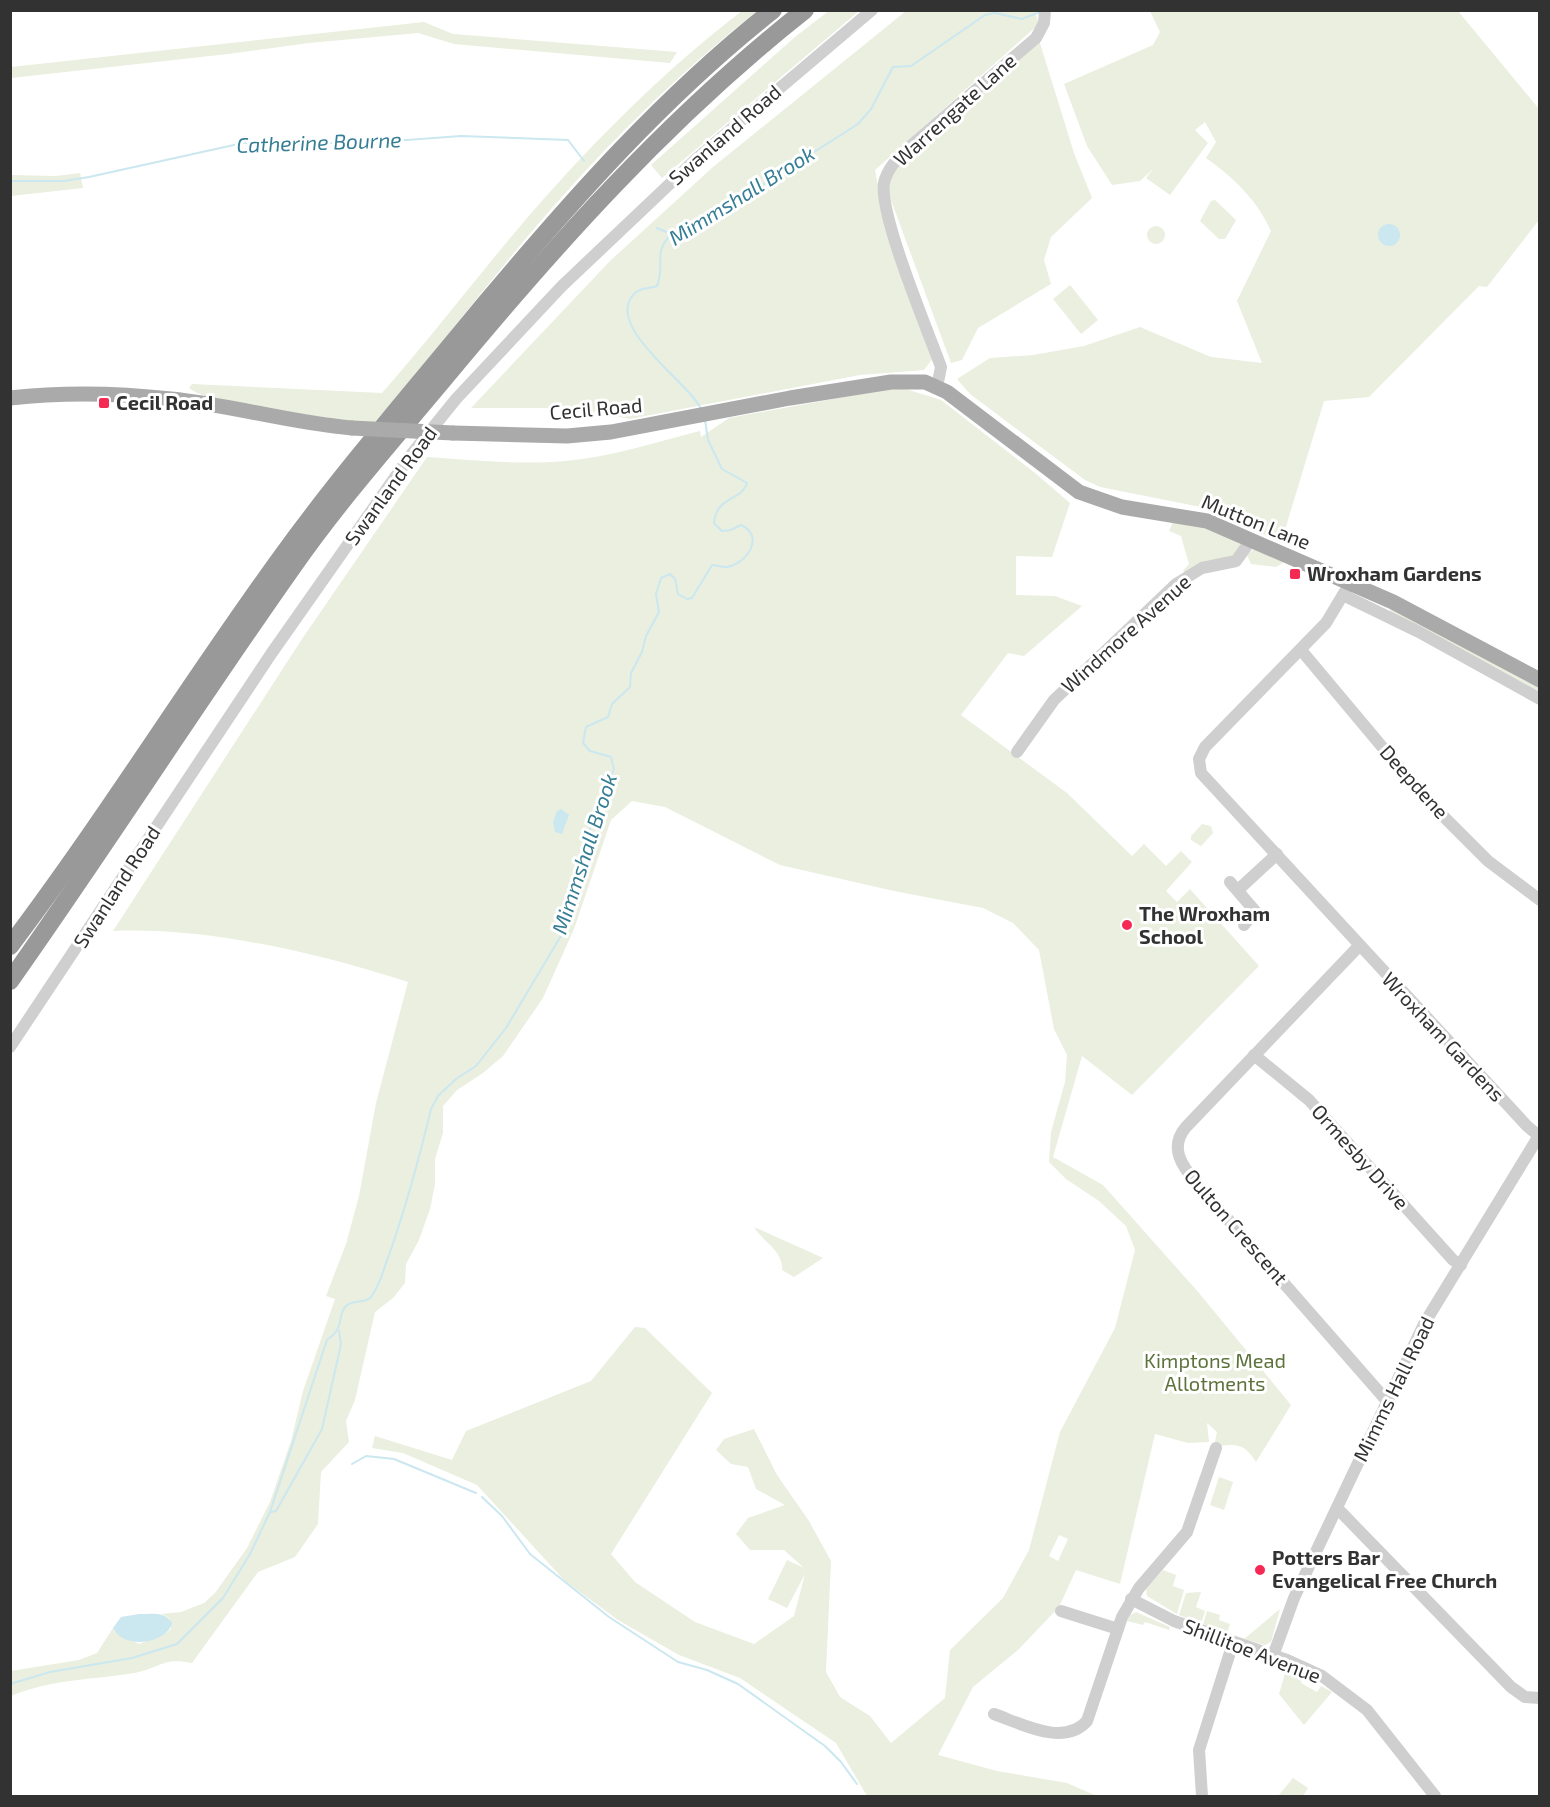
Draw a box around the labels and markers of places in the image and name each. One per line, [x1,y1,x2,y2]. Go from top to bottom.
place label: Cecil Road [116,390,213,414]
marker: Cecil Road [97,396,111,410]
place label: Wroxham Gardens [1307,561,1482,585]
marker: Wroxham Gardens [1288,567,1302,581]
place label: The Wroxham School [1139,901,1270,948]
marker: The Wroxham School [1120,918,1134,932]
place label: Potters Bar Evangelical Free Church [1272,1545,1497,1592]
marker: Potters Bar Evangelical Free Church [1253,1563,1267,1577]

